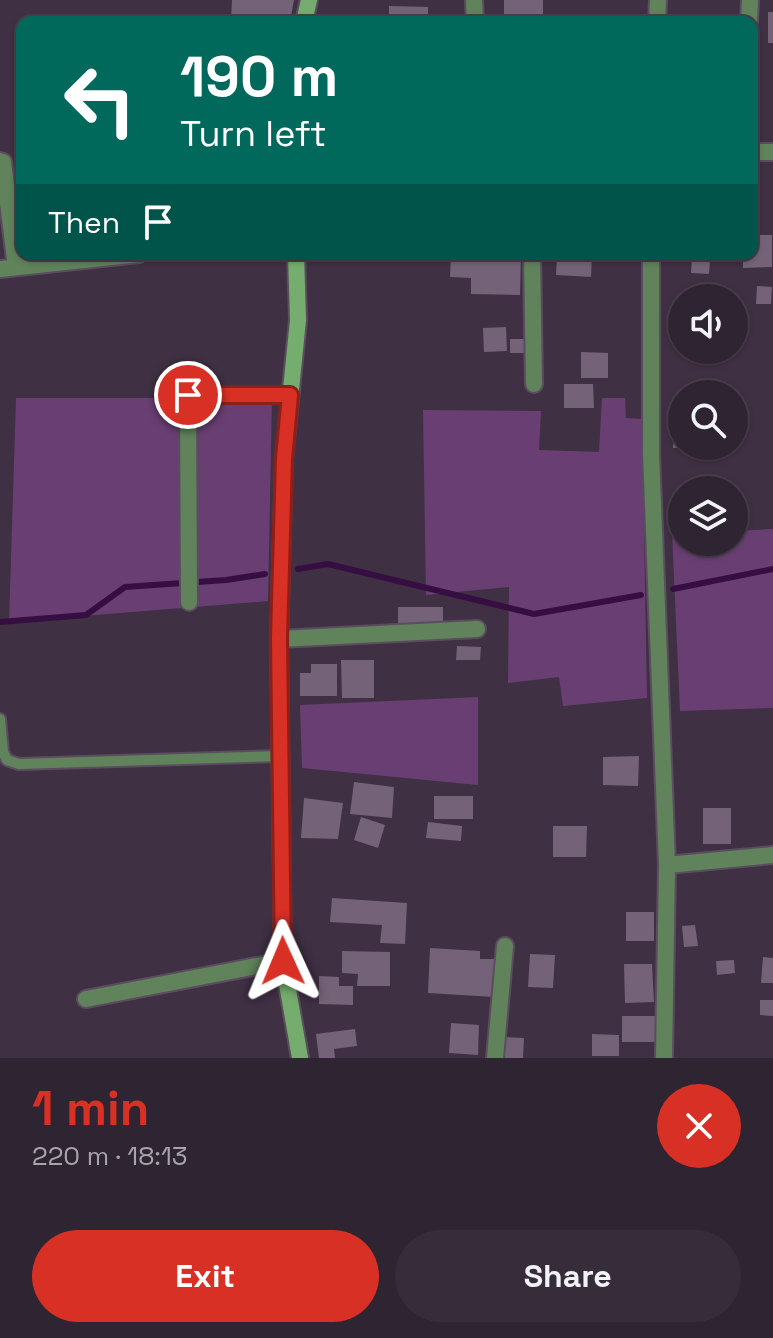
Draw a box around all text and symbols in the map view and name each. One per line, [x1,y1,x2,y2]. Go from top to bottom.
text: 190 m [180,41,338,112]
icon: left [48,48,152,152]
text: Turn left [180,111,327,157]
icon: arrive [136,200,180,244]
text: Then [48,203,120,242]
map controls [668,284,748,556]
button: sound [668,284,748,364]
pin [154,361,222,429]
icon: arrive [166,373,210,417]
button: search [668,380,748,460]
button: layers [668,476,748,556]
position arrow [241,919,325,1003]
text: 1 min [32,1078,149,1139]
button: close [657,1084,741,1168]
text: 220 m · 18:13 [32,1139,188,1173]
button: Exit [32,1230,379,1322]
button: Share [395,1230,741,1322]

